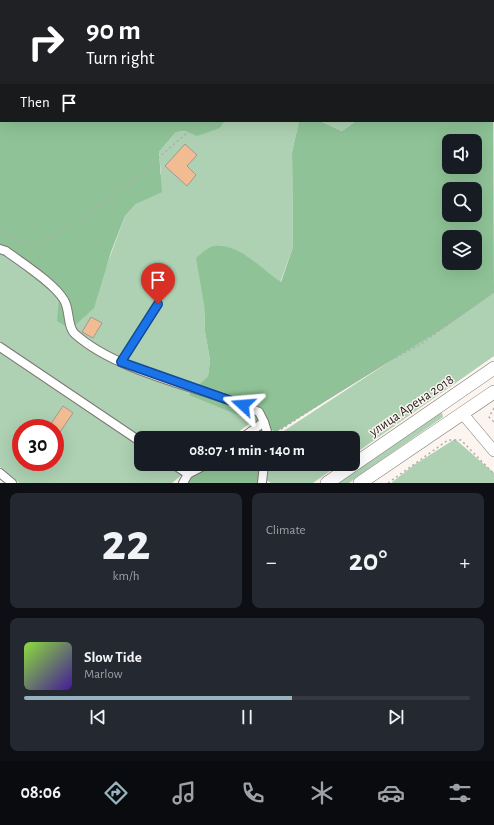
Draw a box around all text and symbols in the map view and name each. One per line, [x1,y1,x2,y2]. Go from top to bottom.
icon: right [20,16,72,68]
text: 90 m [86,17,141,45]
text: Turn right [86,50,155,68]
icon: arrive [58,92,80,114]
text: Then [20,95,50,110]
map controls [442,134,482,270]
button: sound [442,134,482,174]
button: search [442,182,482,222]
button: layers [442,230,482,270]
pin [141,263,175,304]
icon: arrive [147,269,169,291]
street label: улица Арена 2018 [366,372,456,440]
position arrow [222,384,264,426]
speed limit sign: 30 [12,419,64,471]
text: 08:07 · 1 min · 140 m [189,443,305,458]
text: 22 [102,517,150,569]
text: Climate [266,524,305,537]
text: 20° [349,546,387,576]
text: − [266,551,277,573]
text: + [459,551,470,573]
text: km/h [113,570,139,583]
text: Slow Tide [84,650,142,665]
text: Marlow [84,668,122,681]
icon: previous [87,706,109,728]
icon: pause [236,706,258,728]
icon: next [385,706,407,728]
icon: directions [102,779,130,807]
icon: music [170,779,198,807]
icon: phone [239,779,267,807]
icon: climate [308,779,336,807]
icon: car [377,779,405,807]
icon: filters [446,779,474,807]
text: 08:06 [20,784,61,802]

